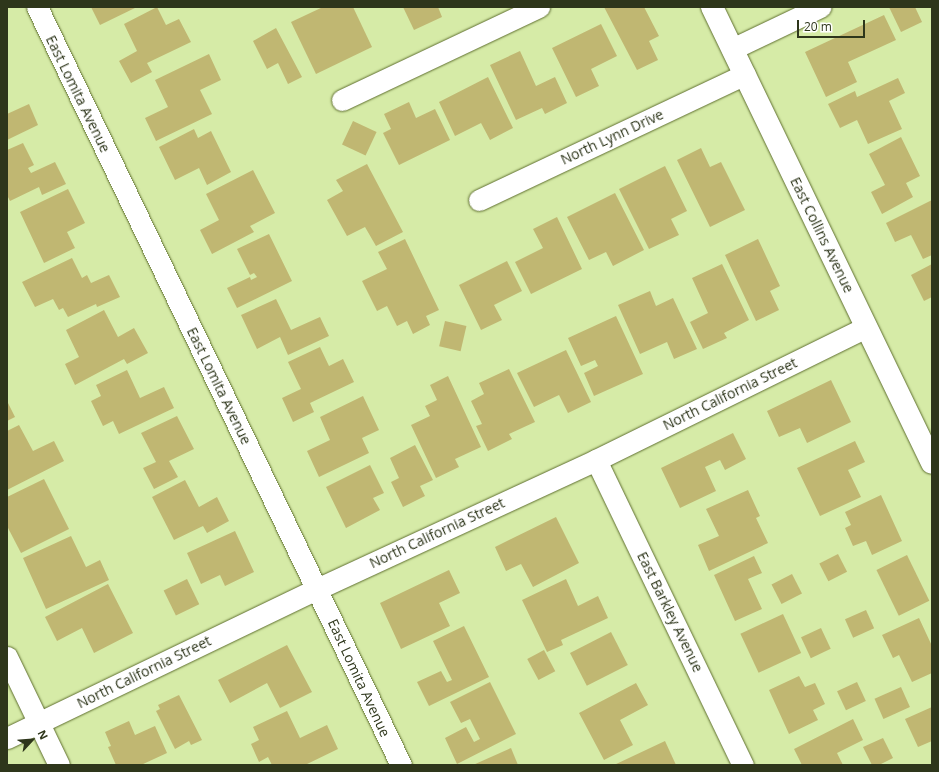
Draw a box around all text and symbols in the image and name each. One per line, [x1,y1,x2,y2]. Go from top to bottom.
scale bar [799,12,867,38]
text: 20 m [804,18,832,35]
street label: East Lomita Avenue [42,33,114,155]
street label: North Lynn Drive [558,106,666,168]
street label: East Collins Avenue [787,175,857,295]
street label: East Lomita Avenue [183,325,255,447]
street label: North California Street [660,354,800,434]
street label: North California Street [367,494,507,572]
street label: East Barkley Avenue [634,549,706,675]
street label: East Lomita Avenue [324,616,394,740]
street label: North California Street [74,632,214,712]
north arrow [12,720,52,760]
text: N [35,727,52,742]

